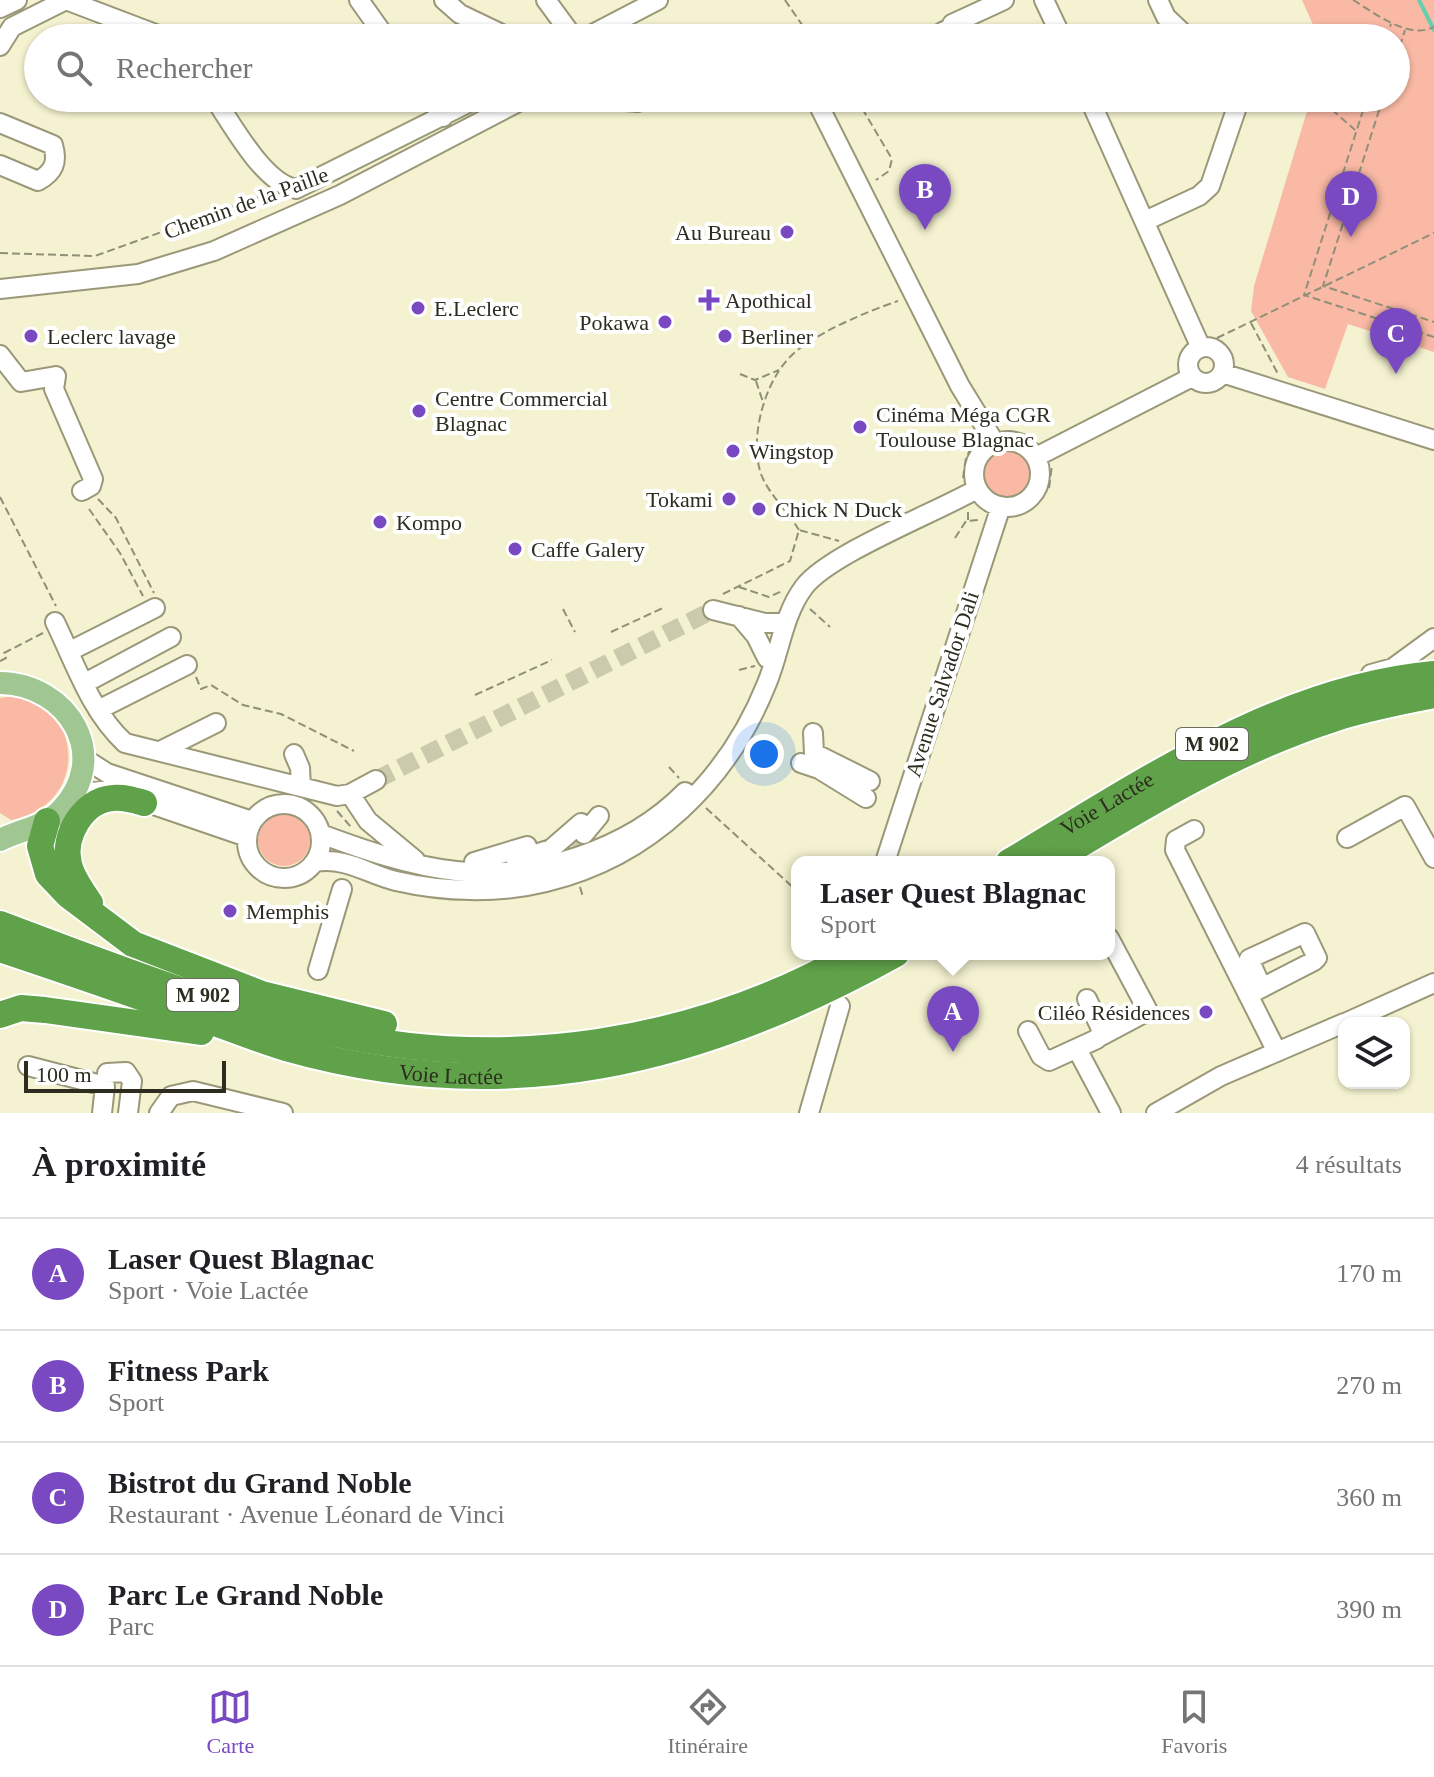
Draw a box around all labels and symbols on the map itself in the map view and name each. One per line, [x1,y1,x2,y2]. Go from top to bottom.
street label: Chemin de la Paille [160,162,332,244]
pin: B [899,164,951,230]
pin: D [1325,171,1377,237]
place label: Au Bureau [675,220,771,245]
marker: Au Bureau [778,223,796,241]
place label: Apothical [725,288,812,313]
marker: Apothical [700,291,718,309]
place label: E.Leclerc [434,296,519,321]
marker: E.Leclerc [409,299,427,317]
pin: C [1370,308,1422,374]
place label: Pokawa [579,310,649,335]
marker: Pokawa [656,313,674,331]
place label: Leclerc lavage [47,324,176,349]
place label: Berliner [741,324,814,349]
marker: Leclerc lavage [22,327,40,345]
marker: Berliner [716,327,734,345]
place label: Centre Commercial Blagnac [435,386,608,436]
marker: Centre Commercial Blagnac [410,402,428,420]
place label: Cinéma Méga CGR Toulouse Blagnac [876,402,1051,452]
marker: Cinéma Méga CGR Toulouse Blagnac [851,418,869,436]
place label: Wingstop [749,439,834,464]
marker: Wingstop [724,442,742,460]
place label: Tokami [646,487,713,512]
marker: Tokami [720,490,738,508]
place label: Chick N Duck [775,497,902,522]
marker: Chick N Duck [750,500,768,518]
place label: Kompo [396,510,462,535]
marker: Kompo [371,513,389,531]
place label: Caffe Galery [531,537,645,562]
marker: Caffe Galery [506,540,524,558]
street label: Avenue Salvador Dali [900,588,984,780]
road number: M 902 [1176,728,1248,760]
your location [744,734,784,774]
street label: Voie Lactée [1055,766,1158,841]
place label: Memphis [246,899,329,924]
marker: Memphis [221,902,239,920]
road number: M 902 [167,979,239,1011]
pin: A [927,986,979,1052]
place label: Ciléo Résidences [1038,1000,1190,1025]
marker: Ciléo Résidences [1197,1003,1215,1021]
scale bar [24,1057,226,1093]
street label: Voie Lactée [397,1059,503,1089]

